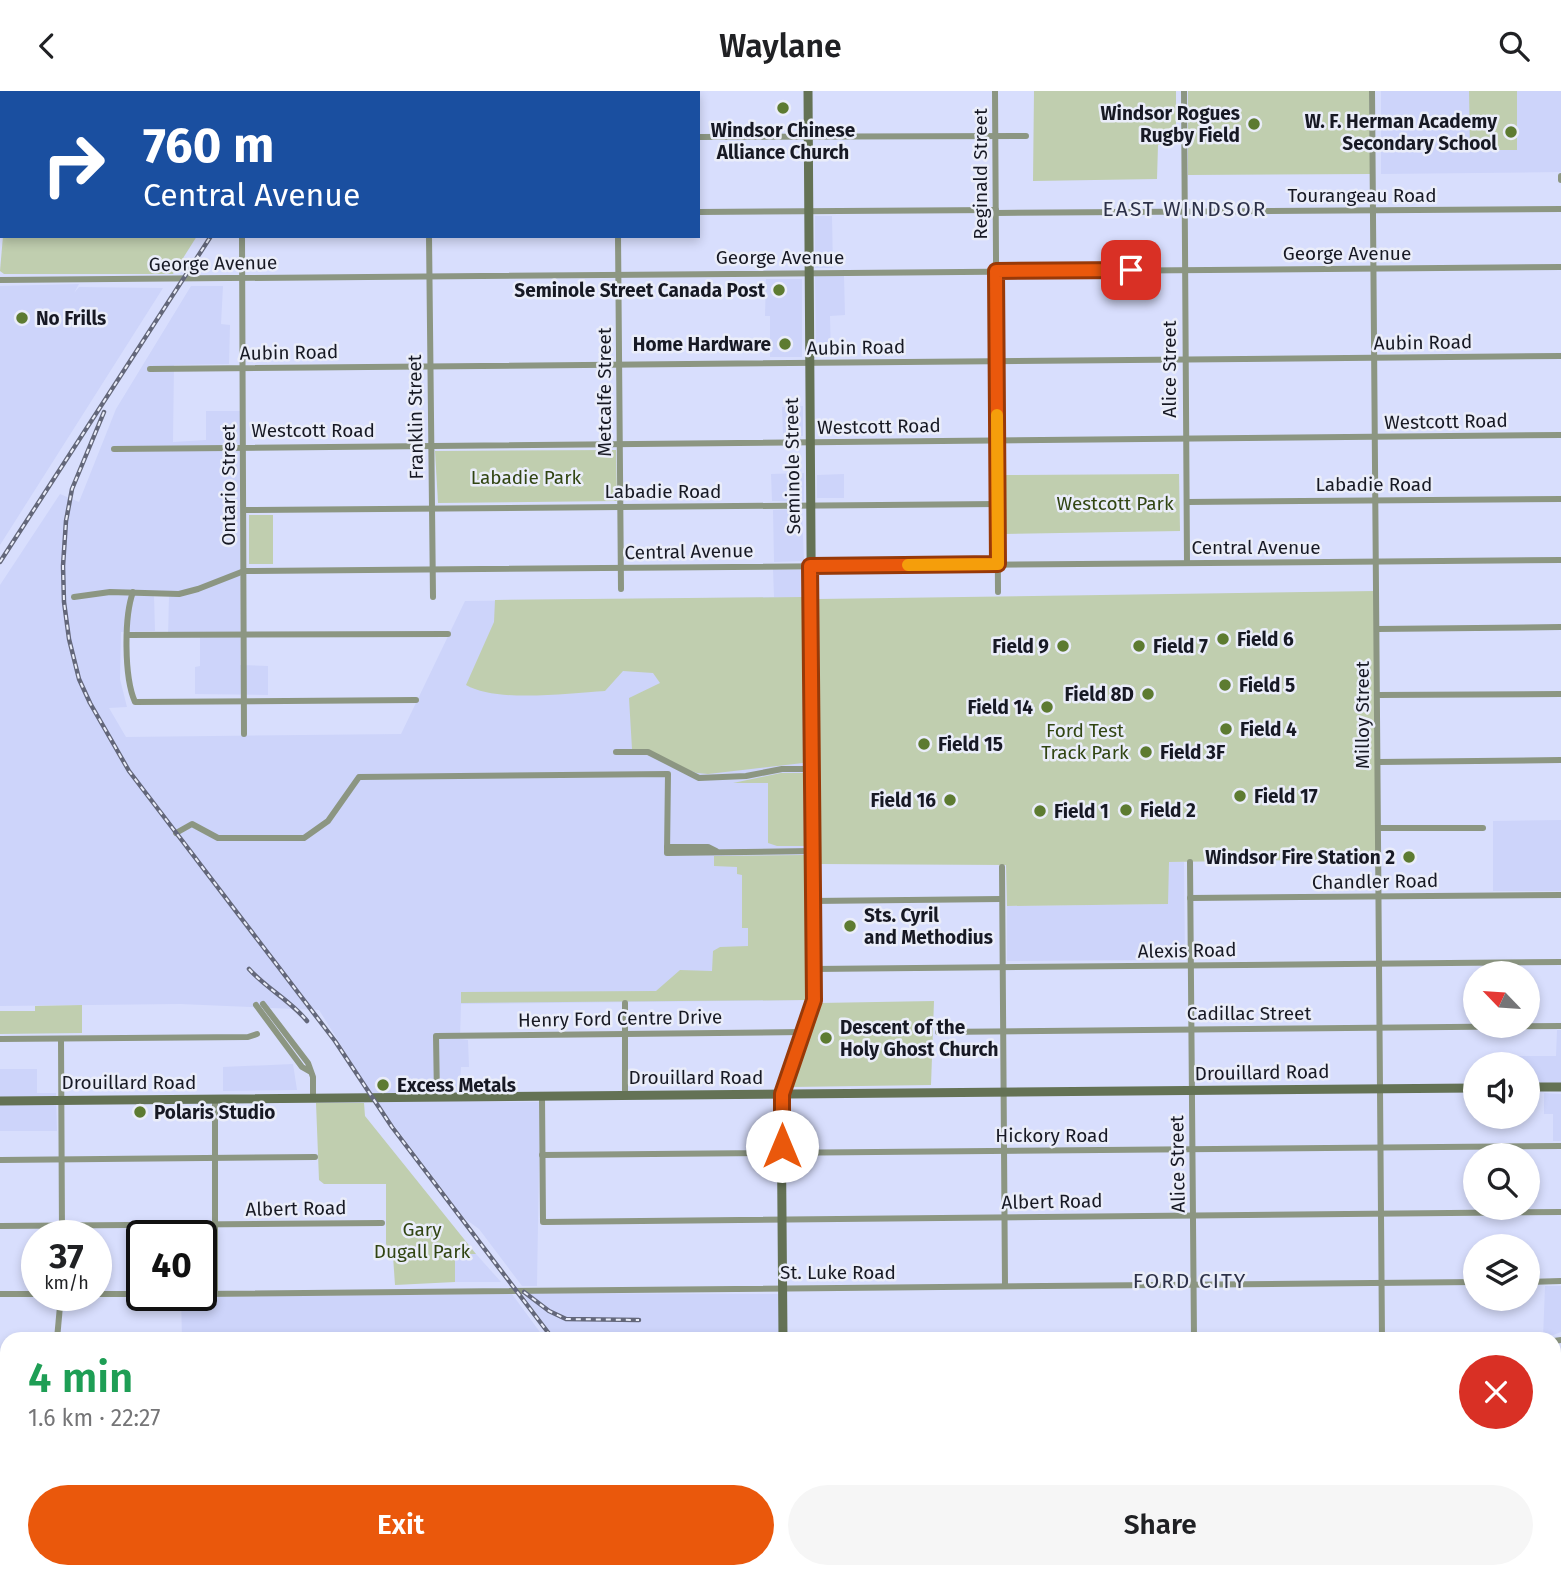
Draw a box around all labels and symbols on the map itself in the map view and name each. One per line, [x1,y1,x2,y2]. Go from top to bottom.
marker: Windsor Chinese Alliance Church [775,100,791,116]
place label: Windsor Rogues Rugby Field [1100,102,1240,147]
street label: Reginald Street [969,108,992,240]
place label: W. F. Herman Academy Secondary School [1305,110,1497,155]
marker: Windsor Rogues Rugby Field [1246,116,1262,132]
place label: Windsor Chinese Alliance Church [711,119,855,164]
marker: W. F. Herman Academy Secondary School [1503,124,1519,140]
street label: Tourangeau Road [1287,184,1437,207]
district label: EAST WINDSOR [1103,196,1267,222]
pin [1101,240,1161,300]
street label: George Avenue [1283,242,1411,265]
street label: George Avenue [716,246,844,269]
street label: George Avenue [149,251,277,276]
place label: Seminole Street Canada Post [514,279,766,302]
marker: Seminole Street Canada Post [771,282,787,298]
place label: No Frills [36,307,106,330]
marker: No Frills [14,310,30,326]
street label: Alice Street [1158,320,1181,418]
street label: Metcalfe Street [593,327,616,457]
street label: Aubin Road [1374,330,1472,355]
place label: Home Hardware [633,333,771,356]
street label: Aubin Road [807,335,905,360]
marker: Home Hardware [777,336,793,352]
street label: Aubin Road [240,340,338,365]
street label: Franklin Street [403,354,428,480]
street label: Seminole Street [780,397,805,535]
street label: Westcott Road [1384,409,1508,434]
street label: Westcott Road [817,414,941,439]
street label: Westcott Road [251,419,375,442]
street label: Ontario Street [217,424,240,546]
park label: Labadie Park [471,466,582,489]
street label: Labadie Road [1316,473,1432,496]
street label: Labadie Road [605,480,721,503]
park label: Westcott Park [1056,492,1174,515]
street label: Central Avenue [1191,536,1321,559]
street label: Central Avenue [624,539,754,564]
place label: Field 6 [1237,628,1294,651]
marker: Field 6 [1215,631,1231,647]
place label: Field 9 [992,635,1049,658]
place label: Field 7 [1153,635,1208,658]
marker: Field 9 [1055,638,1071,654]
marker: Field 7 [1131,638,1147,654]
street label: Milloy Street [1351,661,1374,769]
place label: Field 5 [1239,674,1295,697]
marker: Field 5 [1217,677,1233,693]
place label: Field 8D [1065,683,1134,706]
marker: Field 8D [1140,686,1156,702]
place label: Field 14 [967,696,1033,719]
marker: Field 14 [1039,699,1055,715]
place label: Field 4 [1240,718,1297,741]
park label: Ford Test Track Park [1041,719,1129,764]
marker: Field 4 [1218,721,1234,737]
place label: Field 15 [938,733,1003,756]
marker: Field 15 [916,736,932,752]
place label: Field 3F [1160,741,1226,764]
marker: Field 3F [1138,744,1154,760]
place label: Field 17 [1254,785,1318,808]
marker: Field 17 [1232,788,1248,804]
place label: Field 16 [870,789,936,812]
marker: Field 16 [942,792,958,808]
place label: Field 2 [1140,799,1196,822]
place label: Field 1 [1054,800,1109,823]
marker: Field 2 [1118,802,1134,818]
marker: Field 1 [1032,803,1048,819]
place label: Windsor Fire Station 2 [1205,846,1395,869]
marker: Windsor Fire Station 2 [1401,849,1417,865]
street label: Chandler Road [1312,869,1438,894]
place label: Sts. Cyril and Methodius [864,904,993,949]
marker: Sts. Cyril and Methodius [842,918,858,934]
street label: Alexis Road [1137,938,1237,963]
north arrow [1463,961,1540,1038]
street label: Cadillac Street [1187,1002,1311,1025]
street label: Henry Ford Centre Drive [518,1005,722,1032]
place label: Descent of the Holy Ghost Church [840,1016,999,1061]
marker: Descent of the Holy Ghost Church [818,1030,834,1046]
street label: Drouillard Road [1194,1060,1330,1085]
street label: Drouillard Road [629,1066,763,1089]
street label: Drouillard Road [62,1071,196,1094]
place label: Excess Metals [397,1074,516,1097]
marker: Excess Metals [375,1077,391,1093]
place label: Polaris Studio [154,1101,275,1124]
marker: Polaris Studio [132,1104,148,1120]
position arrow [745,1109,819,1183]
street label: Alice Street [1165,1115,1190,1213]
street label: Hickory Road [995,1124,1109,1147]
street label: Albert Road [1001,1189,1103,1214]
street label: Albert Road [245,1196,347,1221]
park label: Gary Dugall Park [374,1218,471,1263]
speed limit sign: 40 [126,1220,217,1311]
street label: St. Luke Road [780,1261,896,1284]
district label: FORD CITY [1133,1268,1247,1294]

